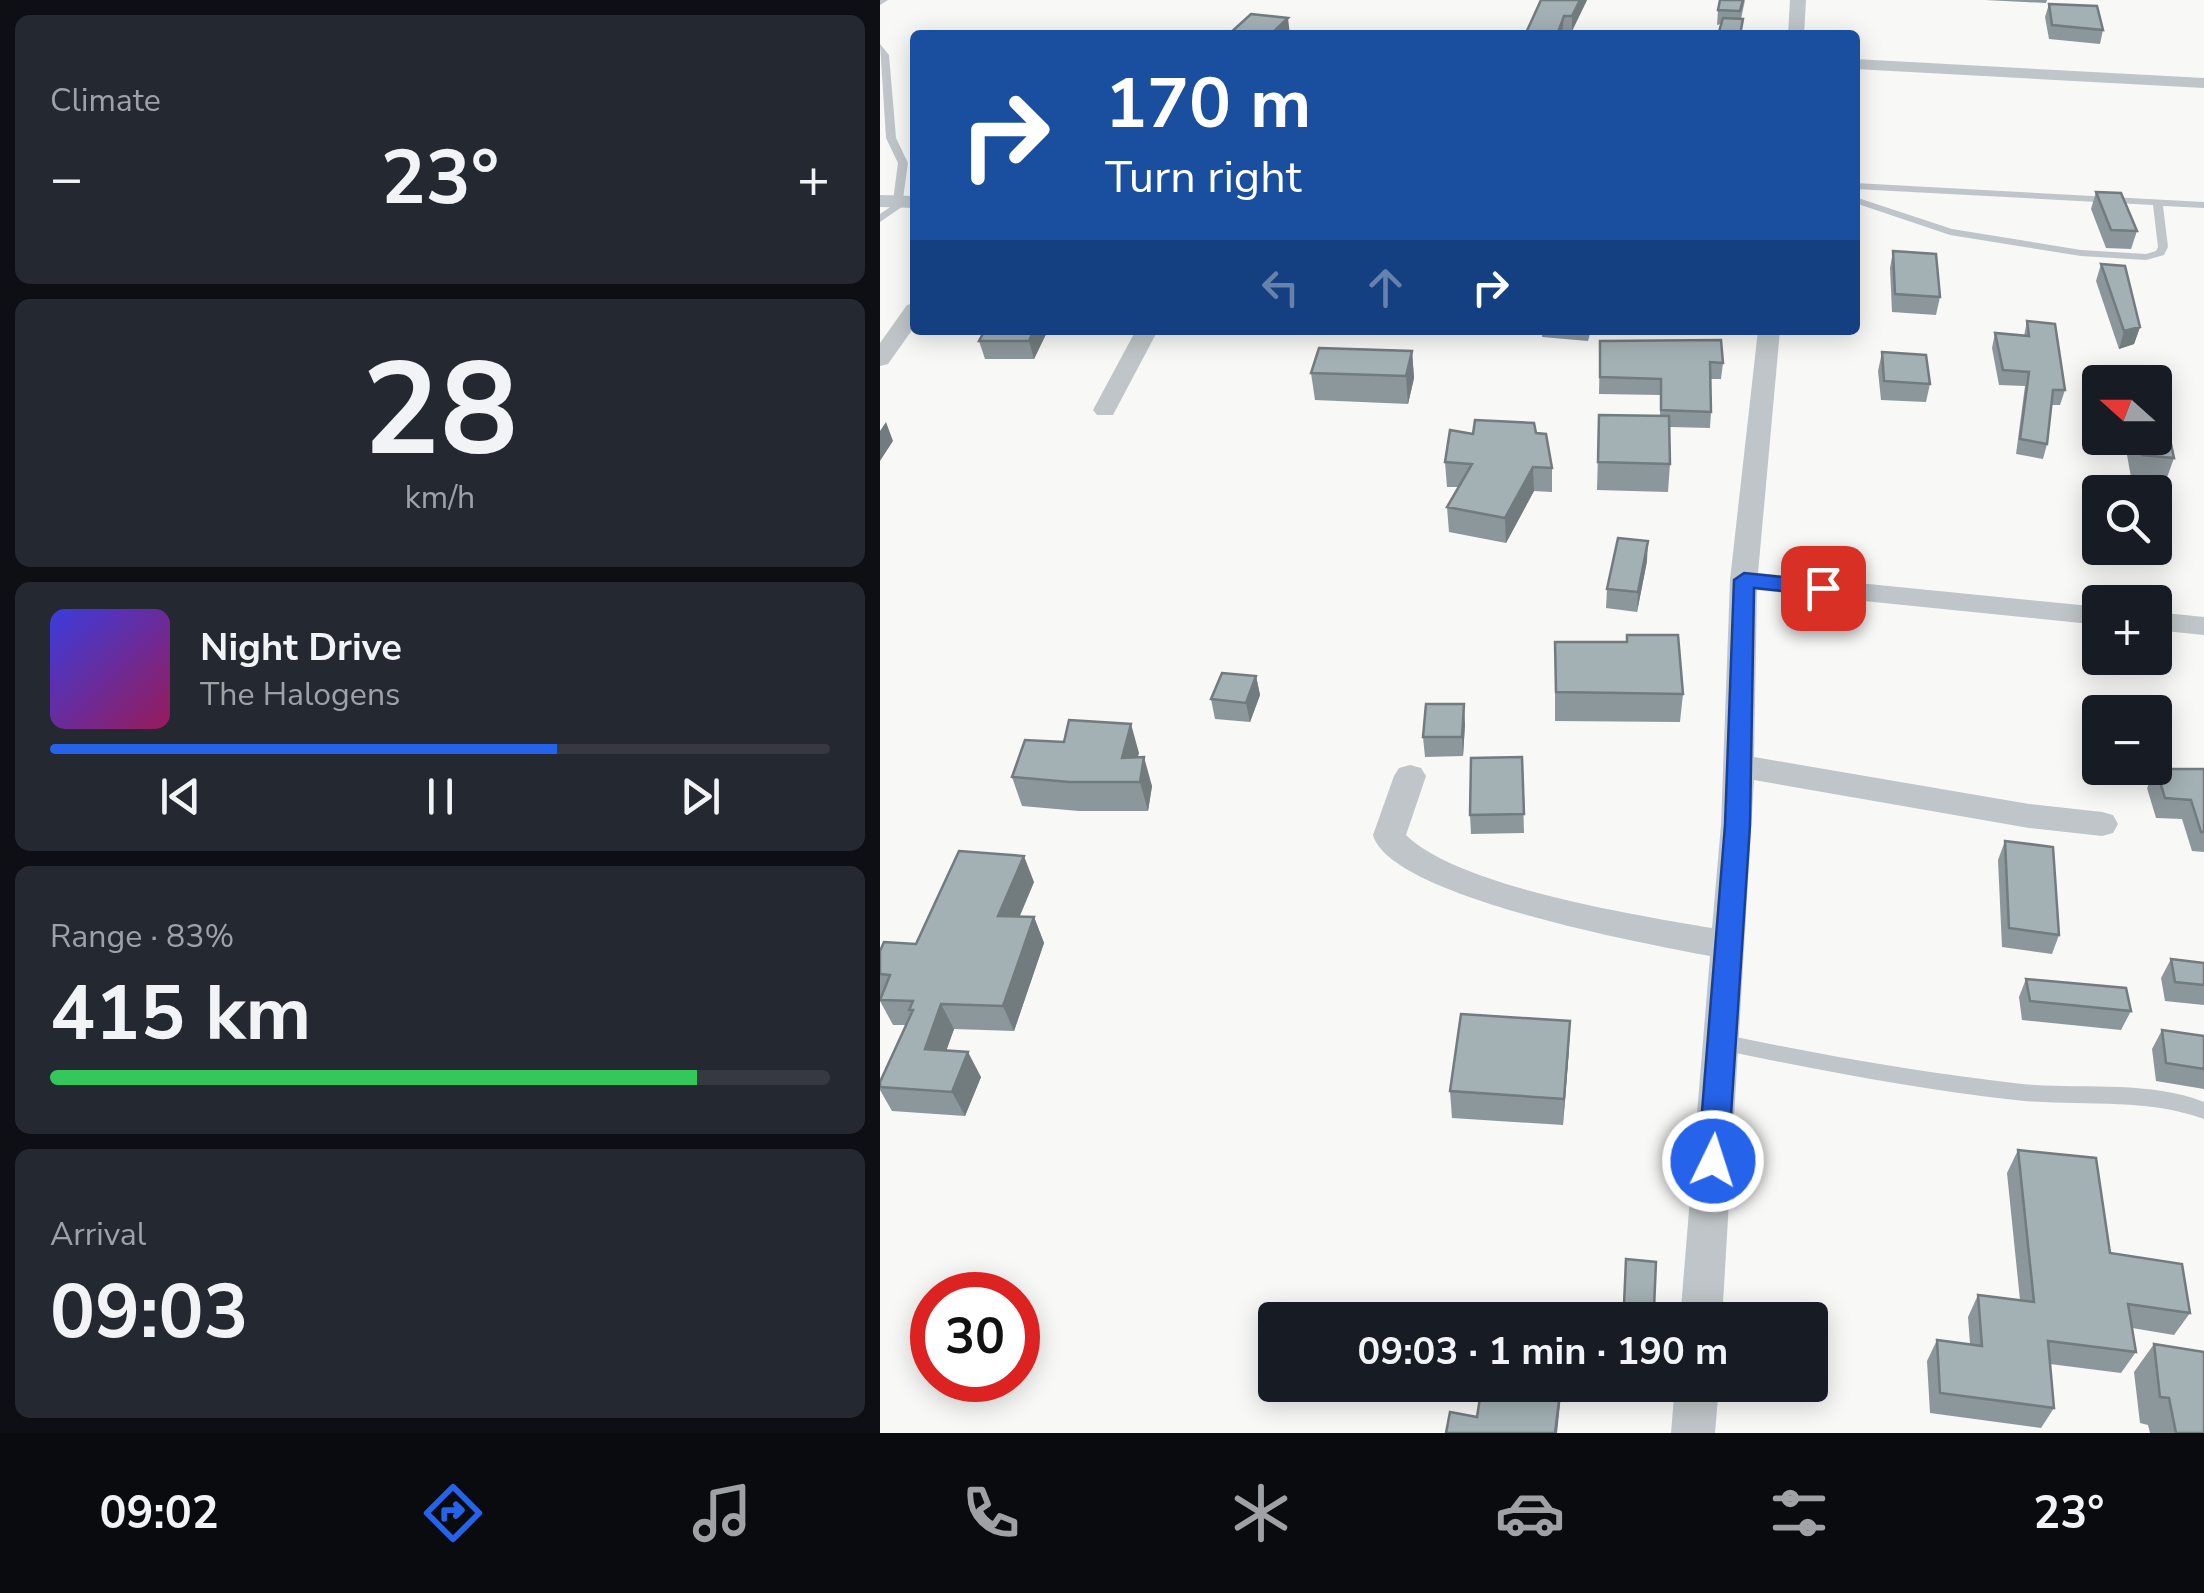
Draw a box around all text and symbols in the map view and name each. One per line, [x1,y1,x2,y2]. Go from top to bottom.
text: 170 m [1105,56,1311,152]
icon: right [940,70,1070,200]
text: Climate [50,79,161,122]
text: 23° [381,127,499,229]
text: − [50,141,83,216]
text: + [797,141,830,216]
text: Turn right [1105,147,1302,208]
icon: left [1253,260,1308,315]
icon: ahead [1358,260,1413,315]
icon: right [1463,260,1518,315]
text: 28 [362,322,518,499]
north arrow [2082,365,2172,455]
map controls [2082,365,2172,785]
button: search [2082,475,2172,565]
text: km/h [405,476,475,519]
pin [1781,546,1866,631]
icon: arrive [1796,561,1851,616]
button: + [2082,585,2172,675]
text: Night Drive [200,622,402,673]
text: The Halogens [200,673,400,716]
button: − [2082,695,2172,785]
icon: previous [153,769,208,824]
icon: pause [413,769,468,824]
icon: next [673,769,728,824]
text: Range · 83% [50,915,234,958]
text: 415 km [50,963,311,1065]
position arrow [1661,1109,1765,1213]
text: Arrival [50,1213,146,1256]
text: 09:03 [50,1261,249,1363]
speed limit sign: 30 [910,1272,1040,1402]
text: 09:03 · 1 min · 190 m [1358,1326,1728,1377]
icon: directions [418,1478,488,1548]
icon: music [687,1478,757,1548]
icon: phone [956,1478,1026,1548]
icon: climate [1226,1478,1296,1548]
icon: car [1495,1478,1565,1548]
icon: filters [1764,1478,1834,1548]
text: 09:02 [100,1483,219,1544]
text: 23° [2033,1483,2104,1544]

